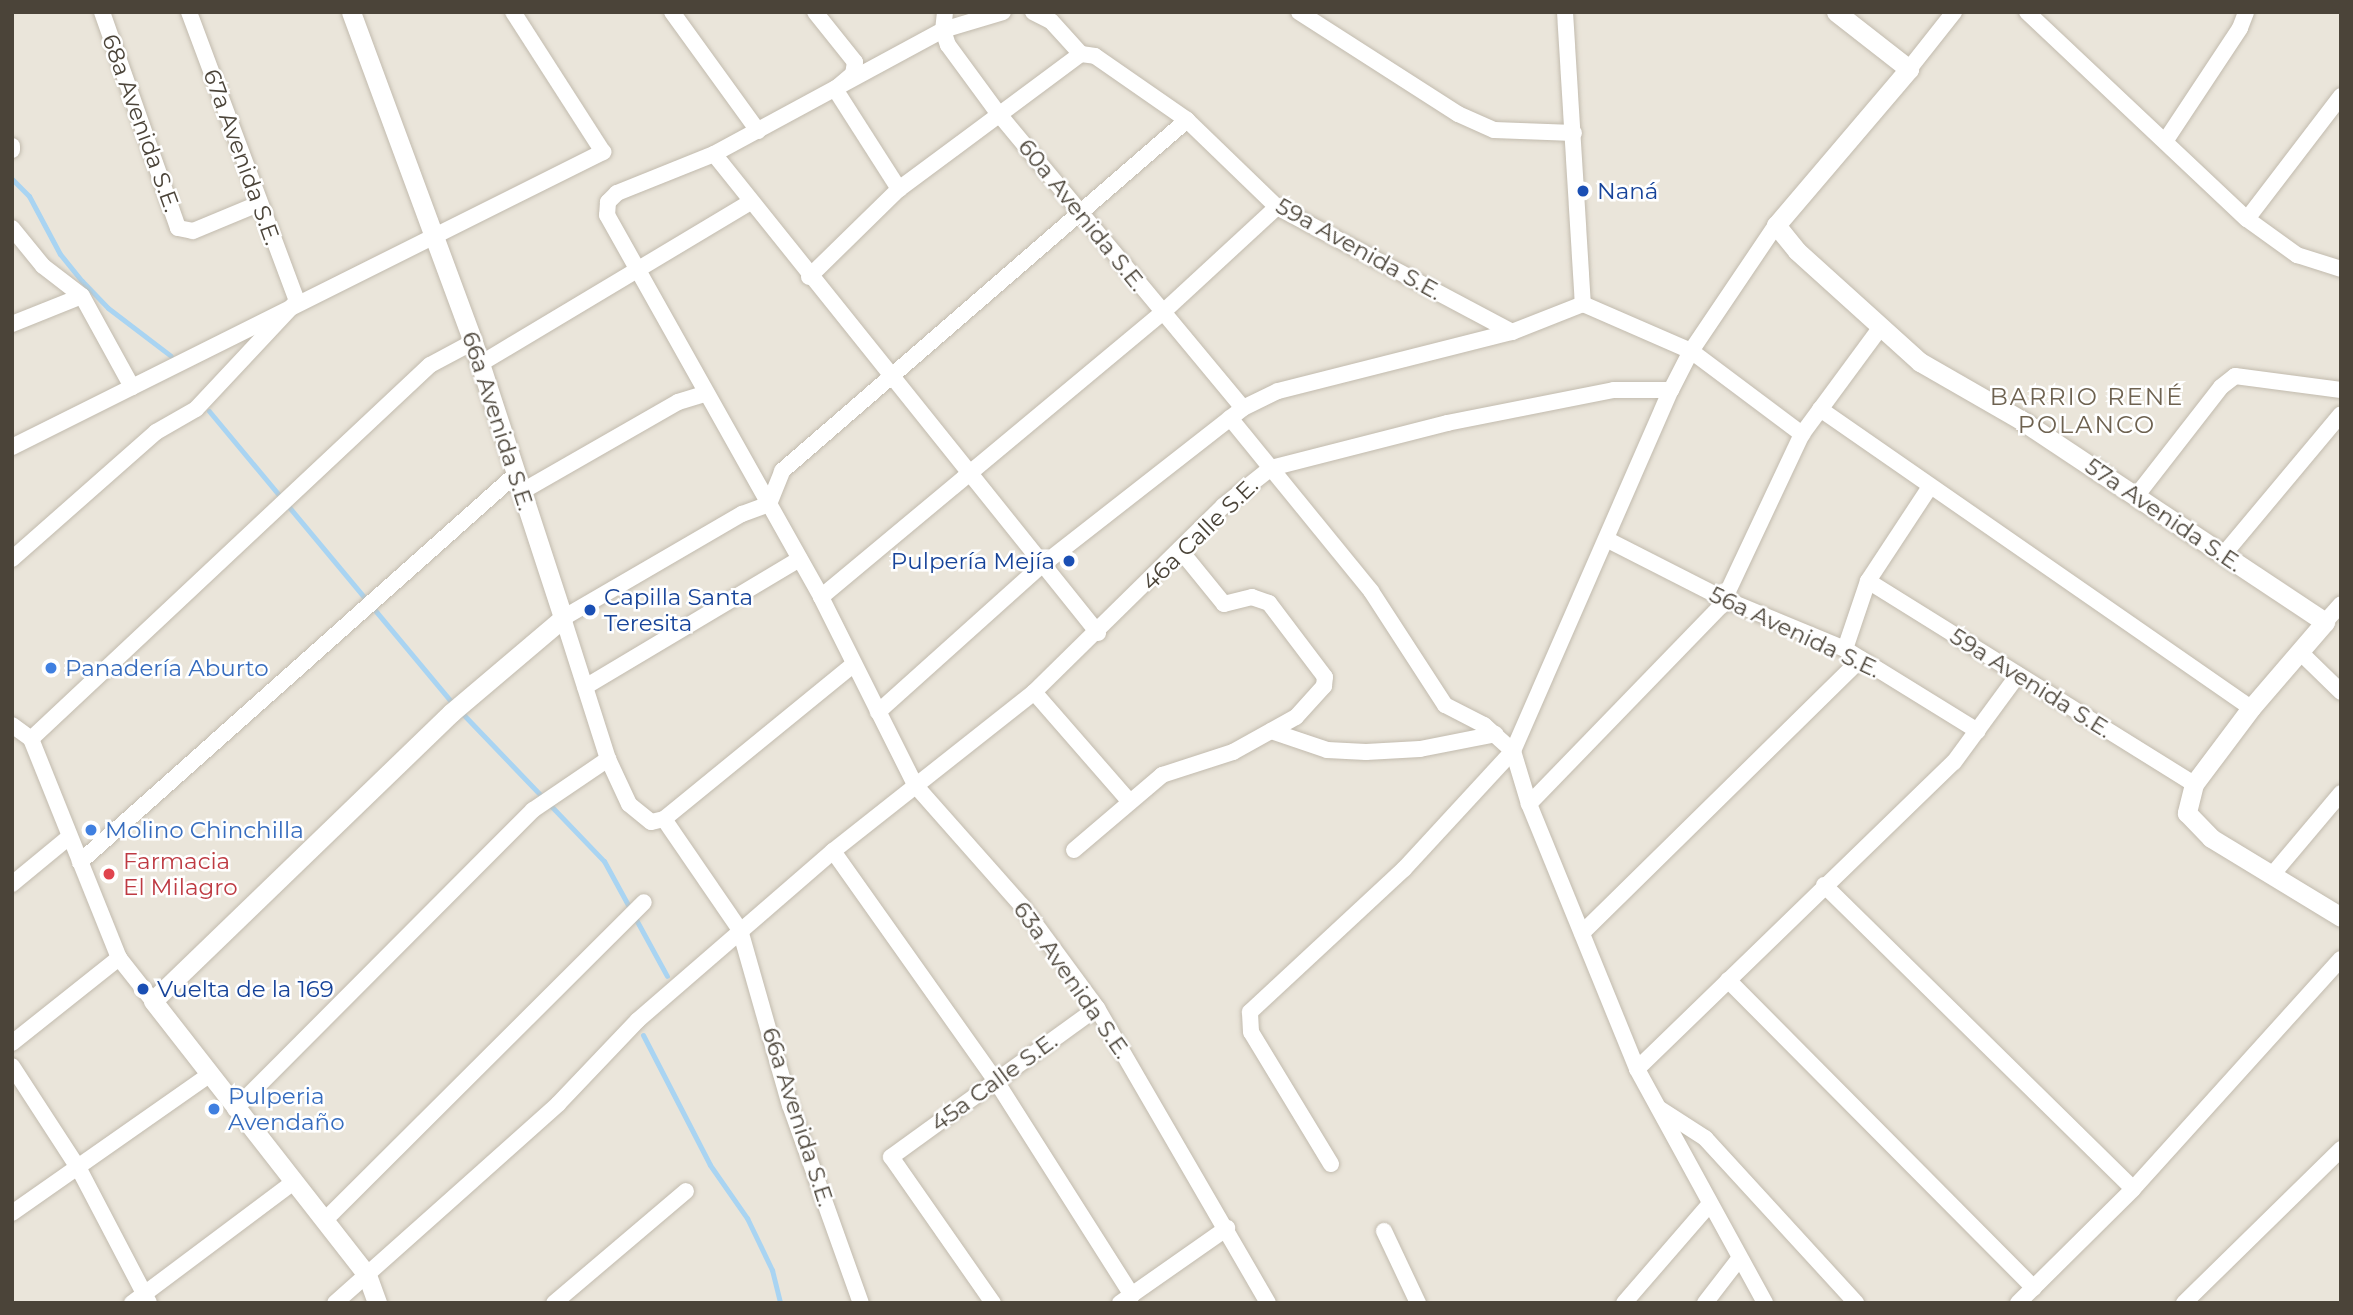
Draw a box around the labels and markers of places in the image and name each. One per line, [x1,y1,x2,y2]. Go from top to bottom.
place label: Naná [1597,177,1658,205]
marker: Naná [1575,183,1591,199]
place label: Pulpería Mejía [891,547,1055,575]
marker: Pulpería Mejía [1061,553,1077,569]
place label: Capilla Santa Teresita [604,583,753,637]
marker: Capilla Santa Teresita [582,602,598,618]
place label: Panadería Aburto [65,654,269,682]
marker: Panadería Aburto [43,660,59,676]
place label: Molino Chinchilla [105,816,304,844]
marker: Molino Chinchilla [83,822,99,838]
place label: Farmacia El Milagro [123,847,238,901]
marker: Farmacia El Milagro [101,866,117,882]
place label: Vuelta de la 169 [157,975,334,1003]
marker: Vuelta de la 169 [135,981,151,997]
place label: Pulperia Avendaño [228,1082,345,1136]
marker: Pulperia Avendaño [206,1101,222,1117]

